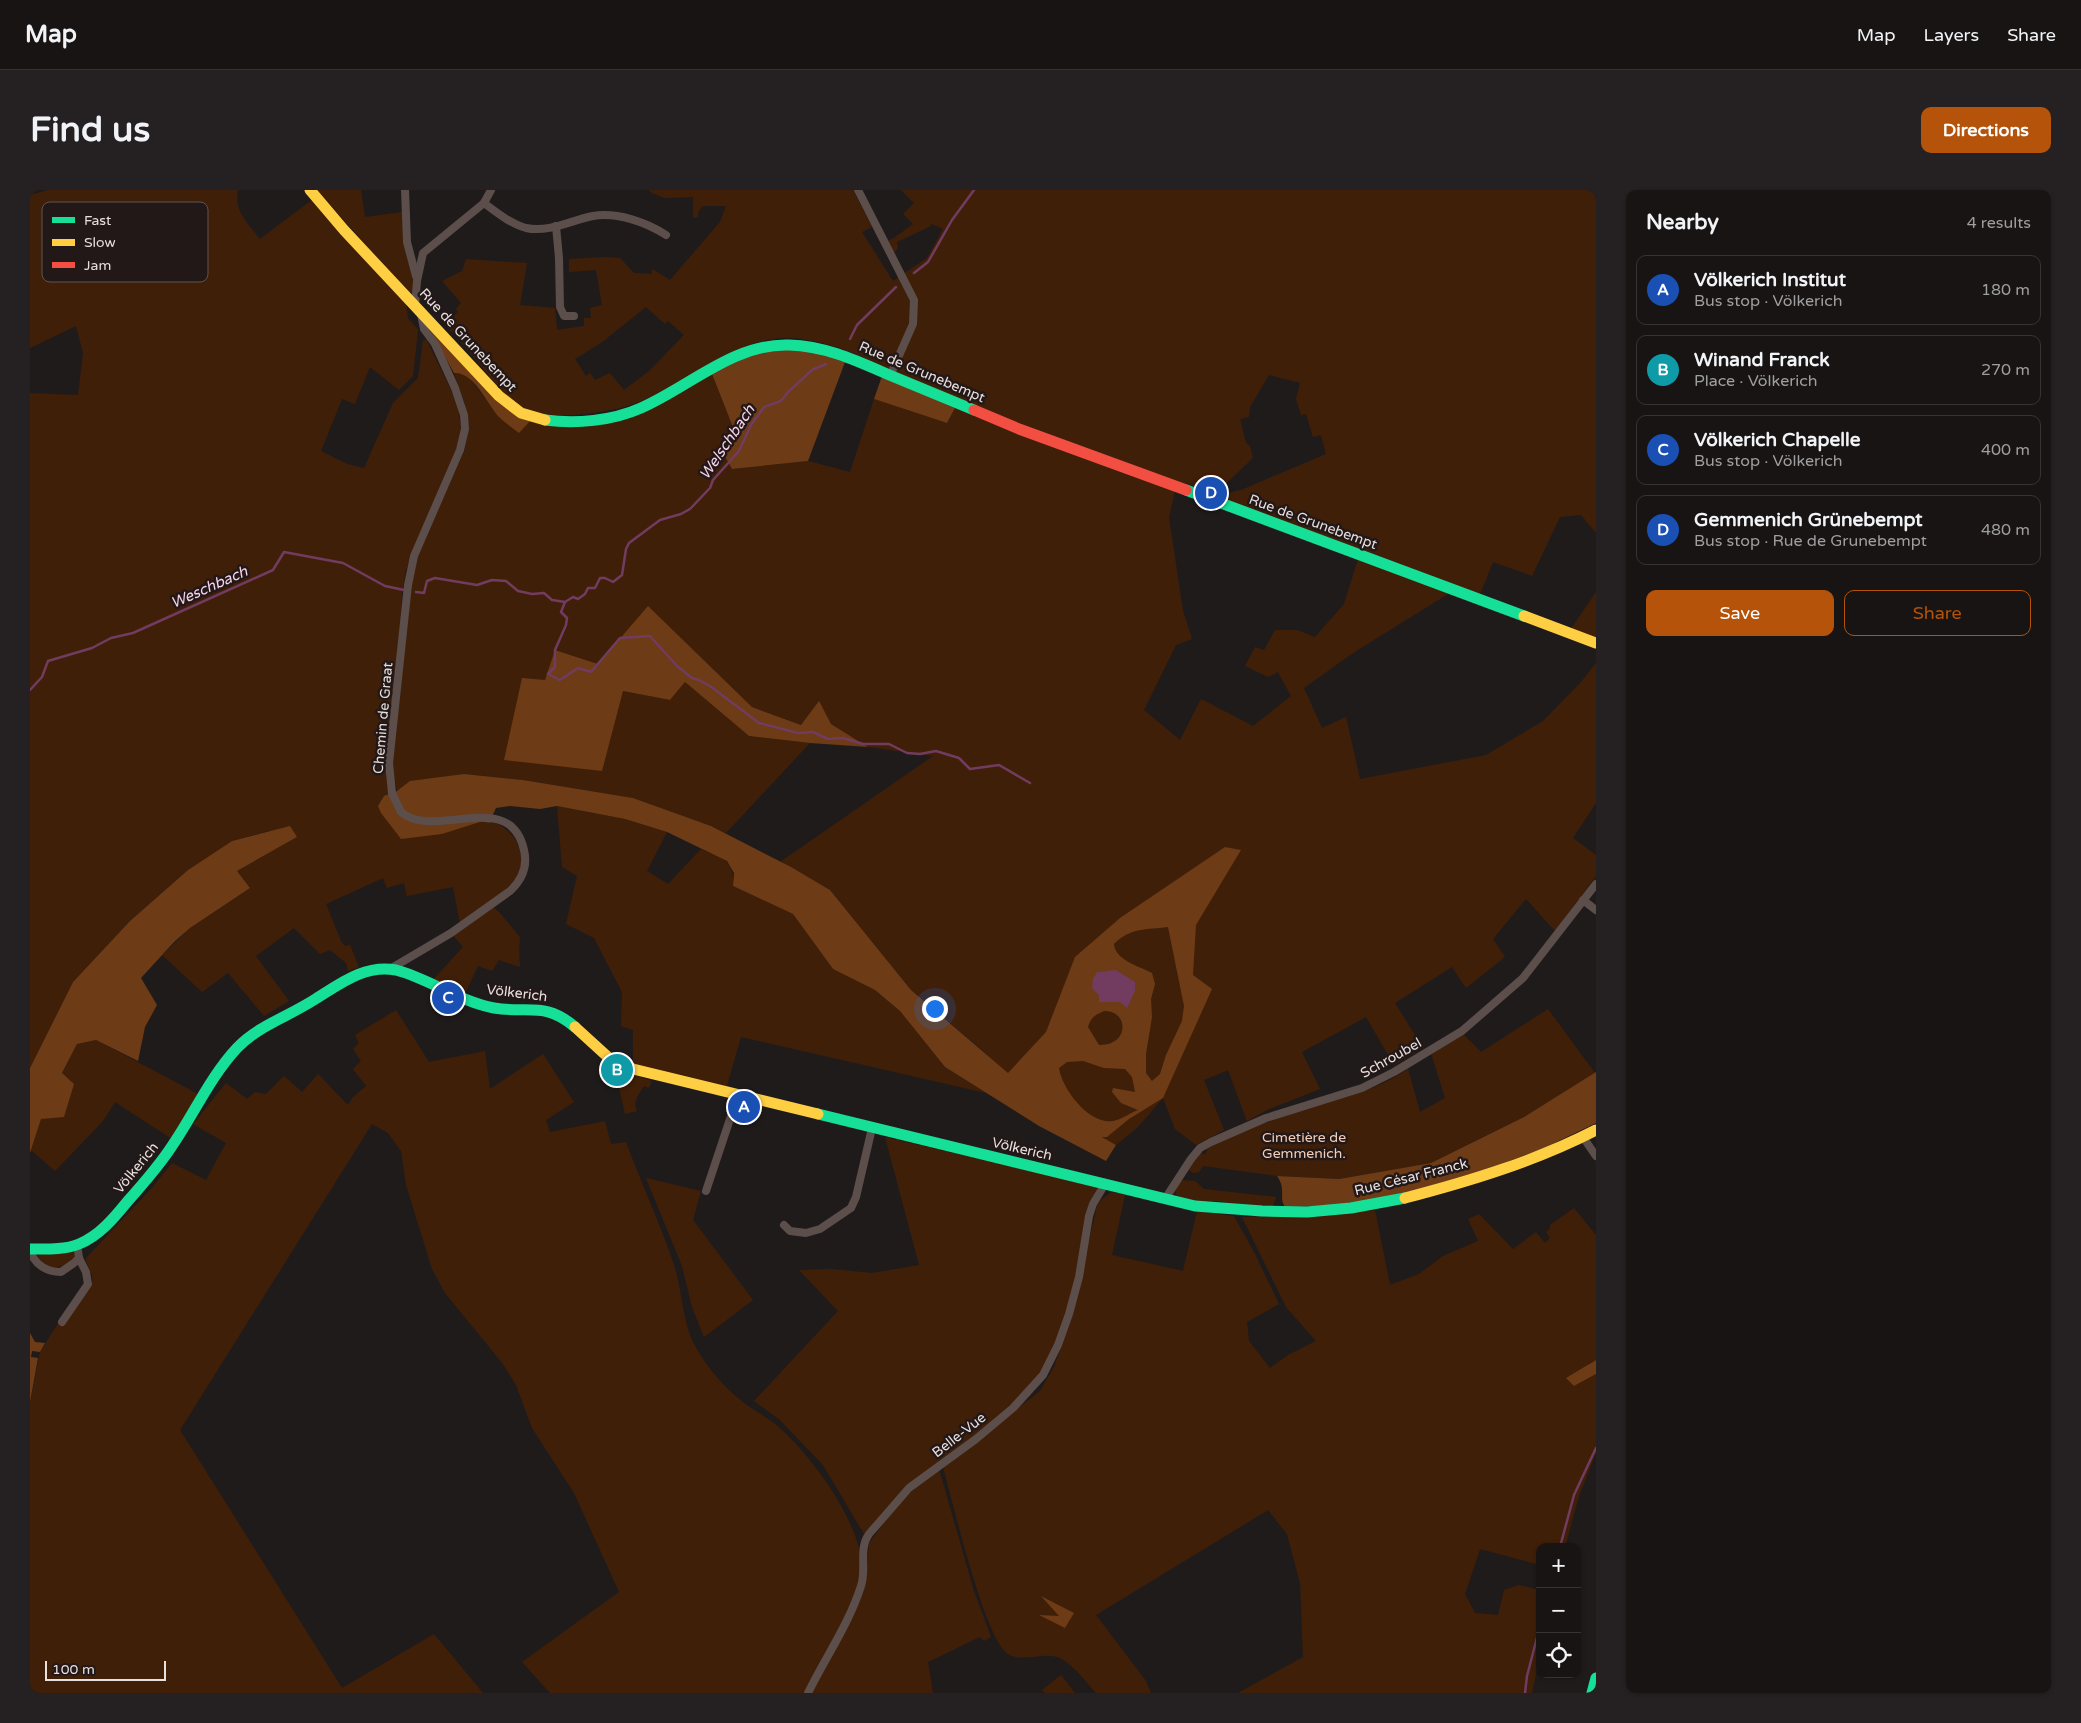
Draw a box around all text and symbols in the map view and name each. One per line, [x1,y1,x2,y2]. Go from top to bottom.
text: Map [25,20,77,49]
text: Map [1857,24,1896,46]
text: Layers [1924,24,1979,46]
text: Share [2007,24,2056,46]
button: Directions [1921,107,2051,153]
text: Find us [30,109,150,151]
legend [42,202,208,282]
text: Nearby [1646,210,1719,235]
text: Fast [84,212,112,229]
text: 4 results [1967,213,2031,233]
text: Slow [84,234,116,251]
text: Jam [84,257,111,274]
text: Völkerich Institut [1694,269,1846,291]
text: A [1657,280,1669,300]
text: 180 m [1981,280,2030,300]
street label: Rue de Grunebempt [416,285,521,396]
text: Bus stop · Völkerich [1694,291,1842,311]
street label: Rue de Grunebempt [856,338,988,406]
text: Winand Franck [1694,349,1830,371]
text: B [1657,360,1669,380]
text: 270 m [1981,360,2030,380]
text: Place · Völkerich [1694,371,1818,391]
water label: Welschbach [695,401,759,483]
text: Völkerich Chapelle [1694,429,1860,451]
text: C [1657,440,1669,460]
text: 400 m [1981,440,2030,460]
text: Bus stop · Völkerich [1694,451,1842,471]
pin: D [1195,474,1227,512]
street label: Rue de Grunebempt [1247,491,1380,553]
text: Gemmenich Grünebempt [1694,509,1923,531]
text: D [1657,520,1669,540]
text: 480 m [1981,520,2030,540]
text: Bus stop · Rue de Grunebempt [1694,531,1927,551]
water label: Weschbach [168,562,251,612]
button: Save [1646,590,1834,636]
button: Share [1844,590,2031,636]
street label: Chemin de Graat [370,661,396,775]
pin: C [432,979,464,1017]
street label: Völkerich [486,981,548,1005]
your location [922,996,948,1022]
street label: Schroubel [1358,1034,1424,1082]
pin: B [601,1051,633,1089]
pin: A [728,1088,760,1126]
park label: Cimetière de Gemmenich. [1262,1129,1346,1162]
street label: Völkerich [990,1134,1054,1164]
street label: Völkerich [110,1139,162,1197]
street label: Rue César Franck [1353,1155,1470,1199]
street label: Belle-Vue [929,1409,989,1461]
map controls [1536,1543,1581,1678]
button: + [1536,1543,1581,1588]
button: − [1536,1588,1581,1633]
button: locate [1536,1633,1581,1678]
scale bar [45,1658,166,1681]
text: 100 m [52,1661,95,1678]

